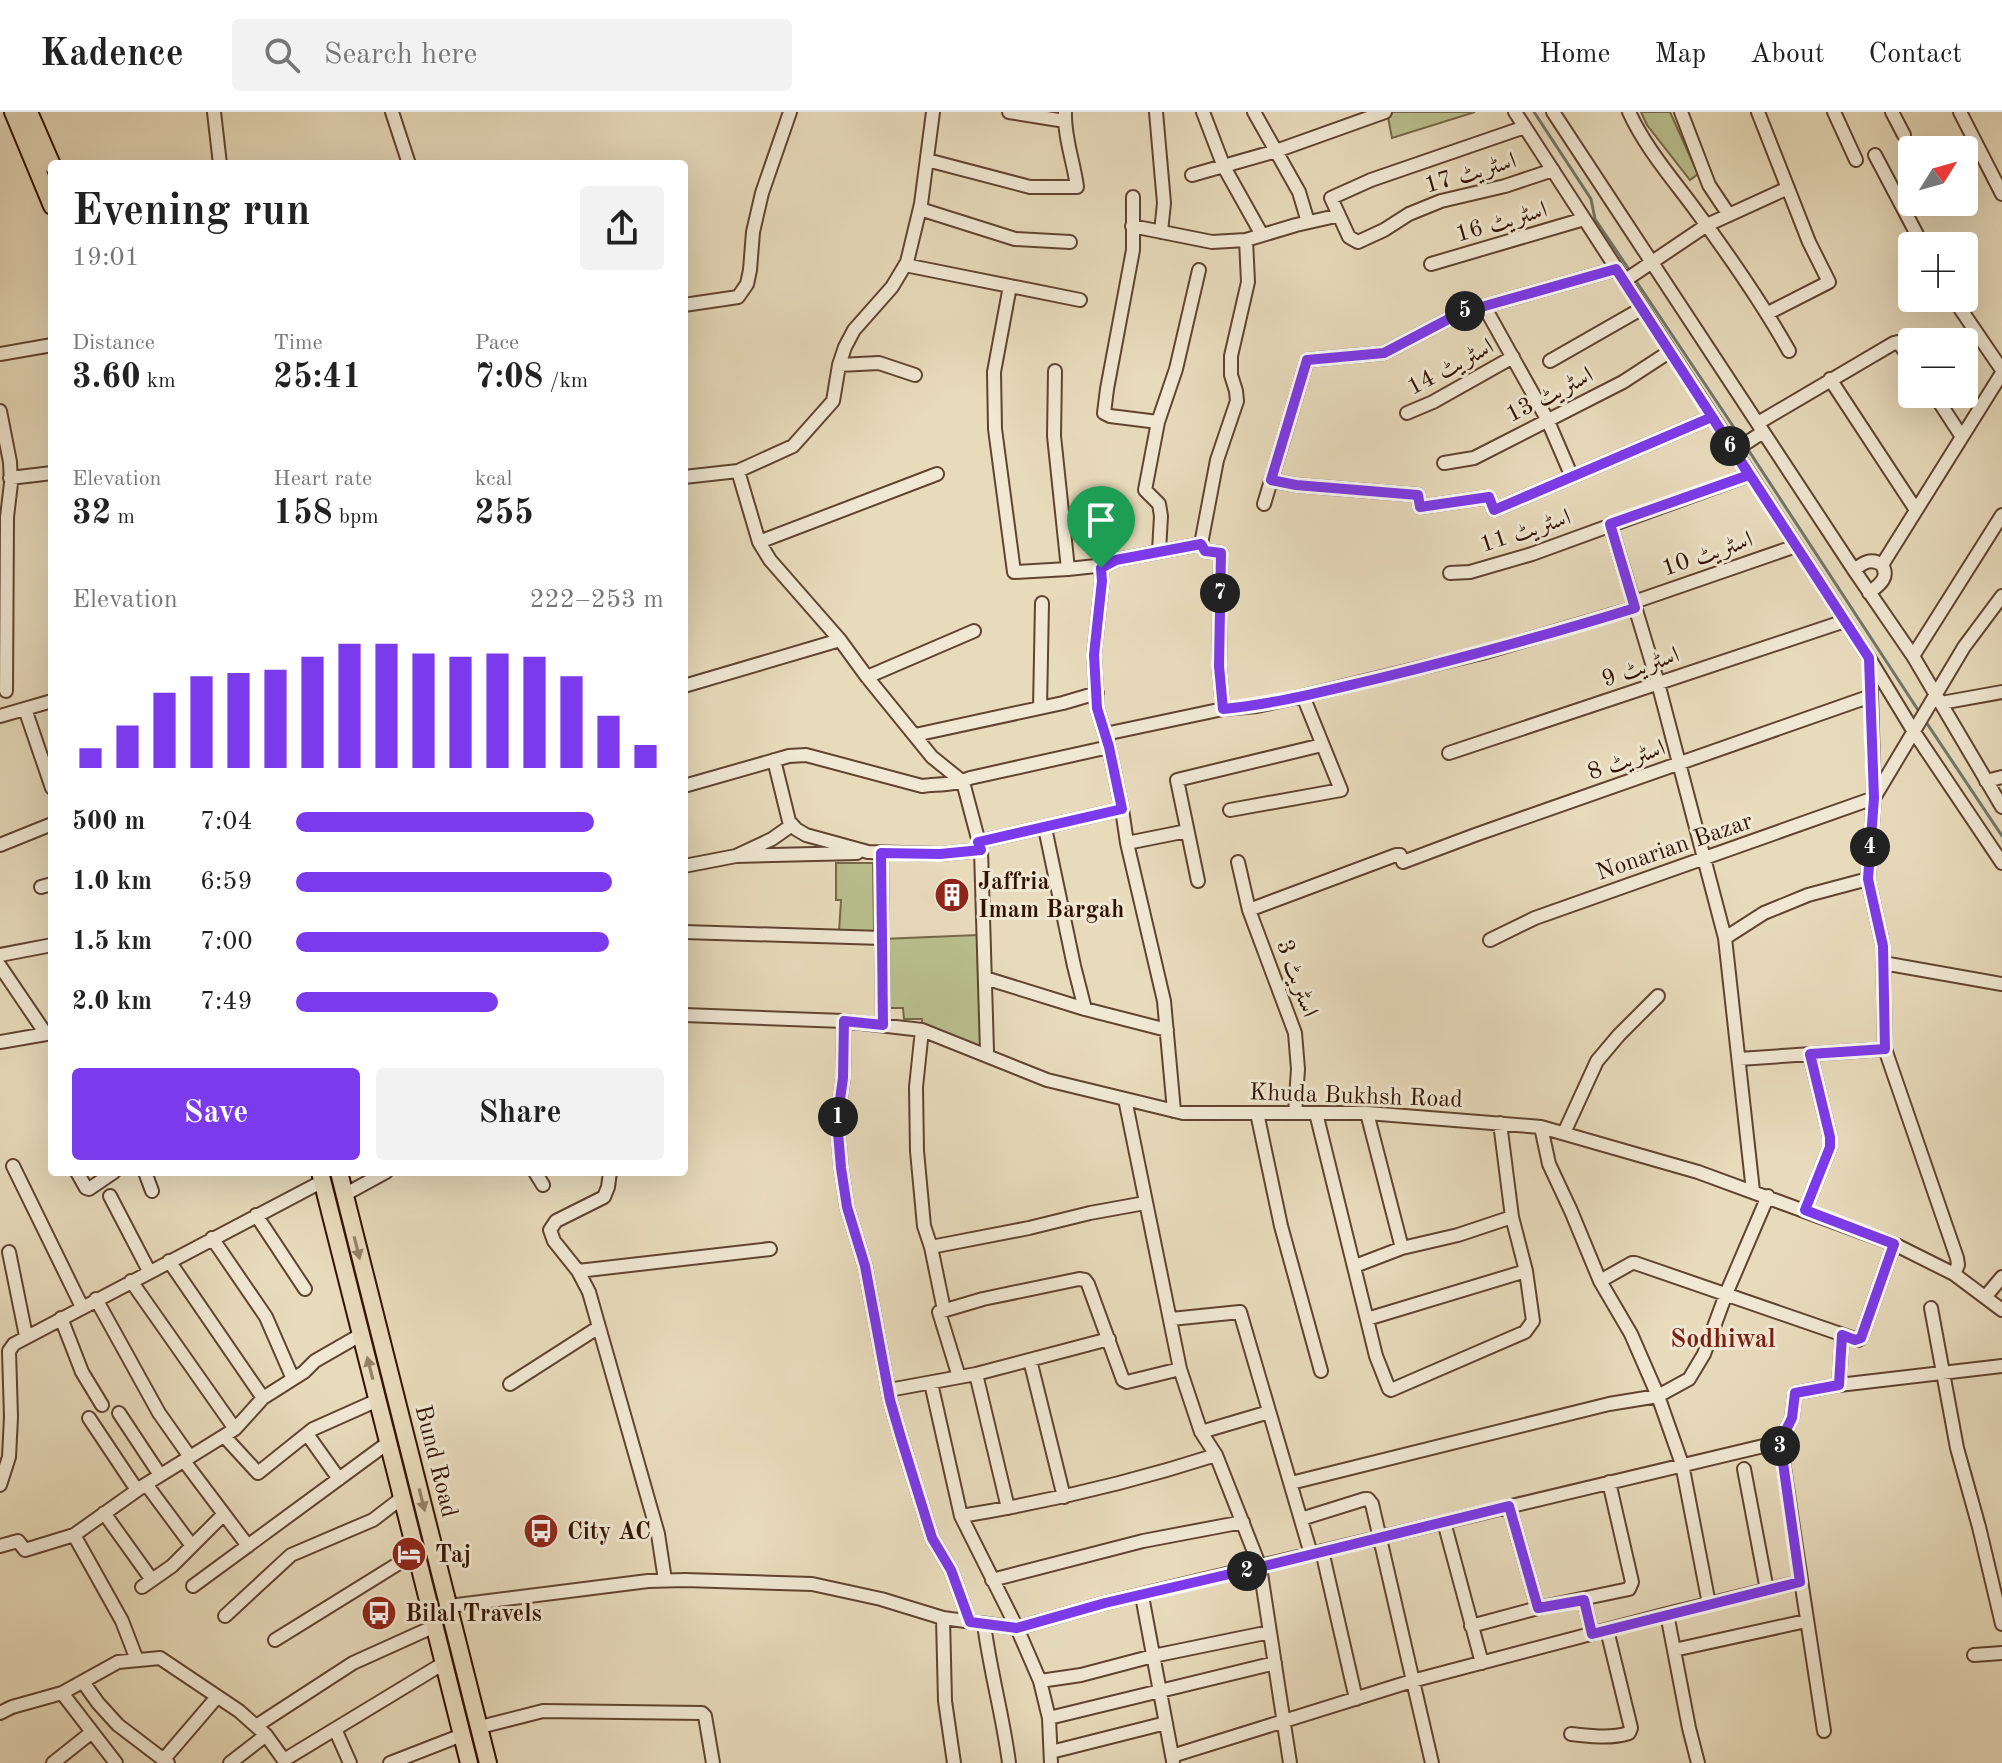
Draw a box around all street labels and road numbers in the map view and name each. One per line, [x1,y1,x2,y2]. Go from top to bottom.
street label: اسٹریٹ 17 [1422,149,1519,199]
street label: اسٹریٹ 16 [1453,198,1550,248]
street label: اسٹریٹ 14 [1404,335,1499,401]
street label: اسٹریٹ 13 [1502,364,1598,429]
street label: اسٹریٹ 11 [1477,506,1574,559]
street label: اسٹریٹ 10 [1659,528,1756,583]
street label: اسٹریٹ 9 [1599,643,1683,693]
street label: اسٹریٹ 8 [1585,736,1669,786]
street label: Nonarian Bazar [1593,810,1756,886]
street label: اسٹریٹ 3 [1270,937,1321,1021]
street label: Khuda Bukhsh Road [1249,1081,1463,1113]
street label: Bund Road [409,1403,461,1520]

